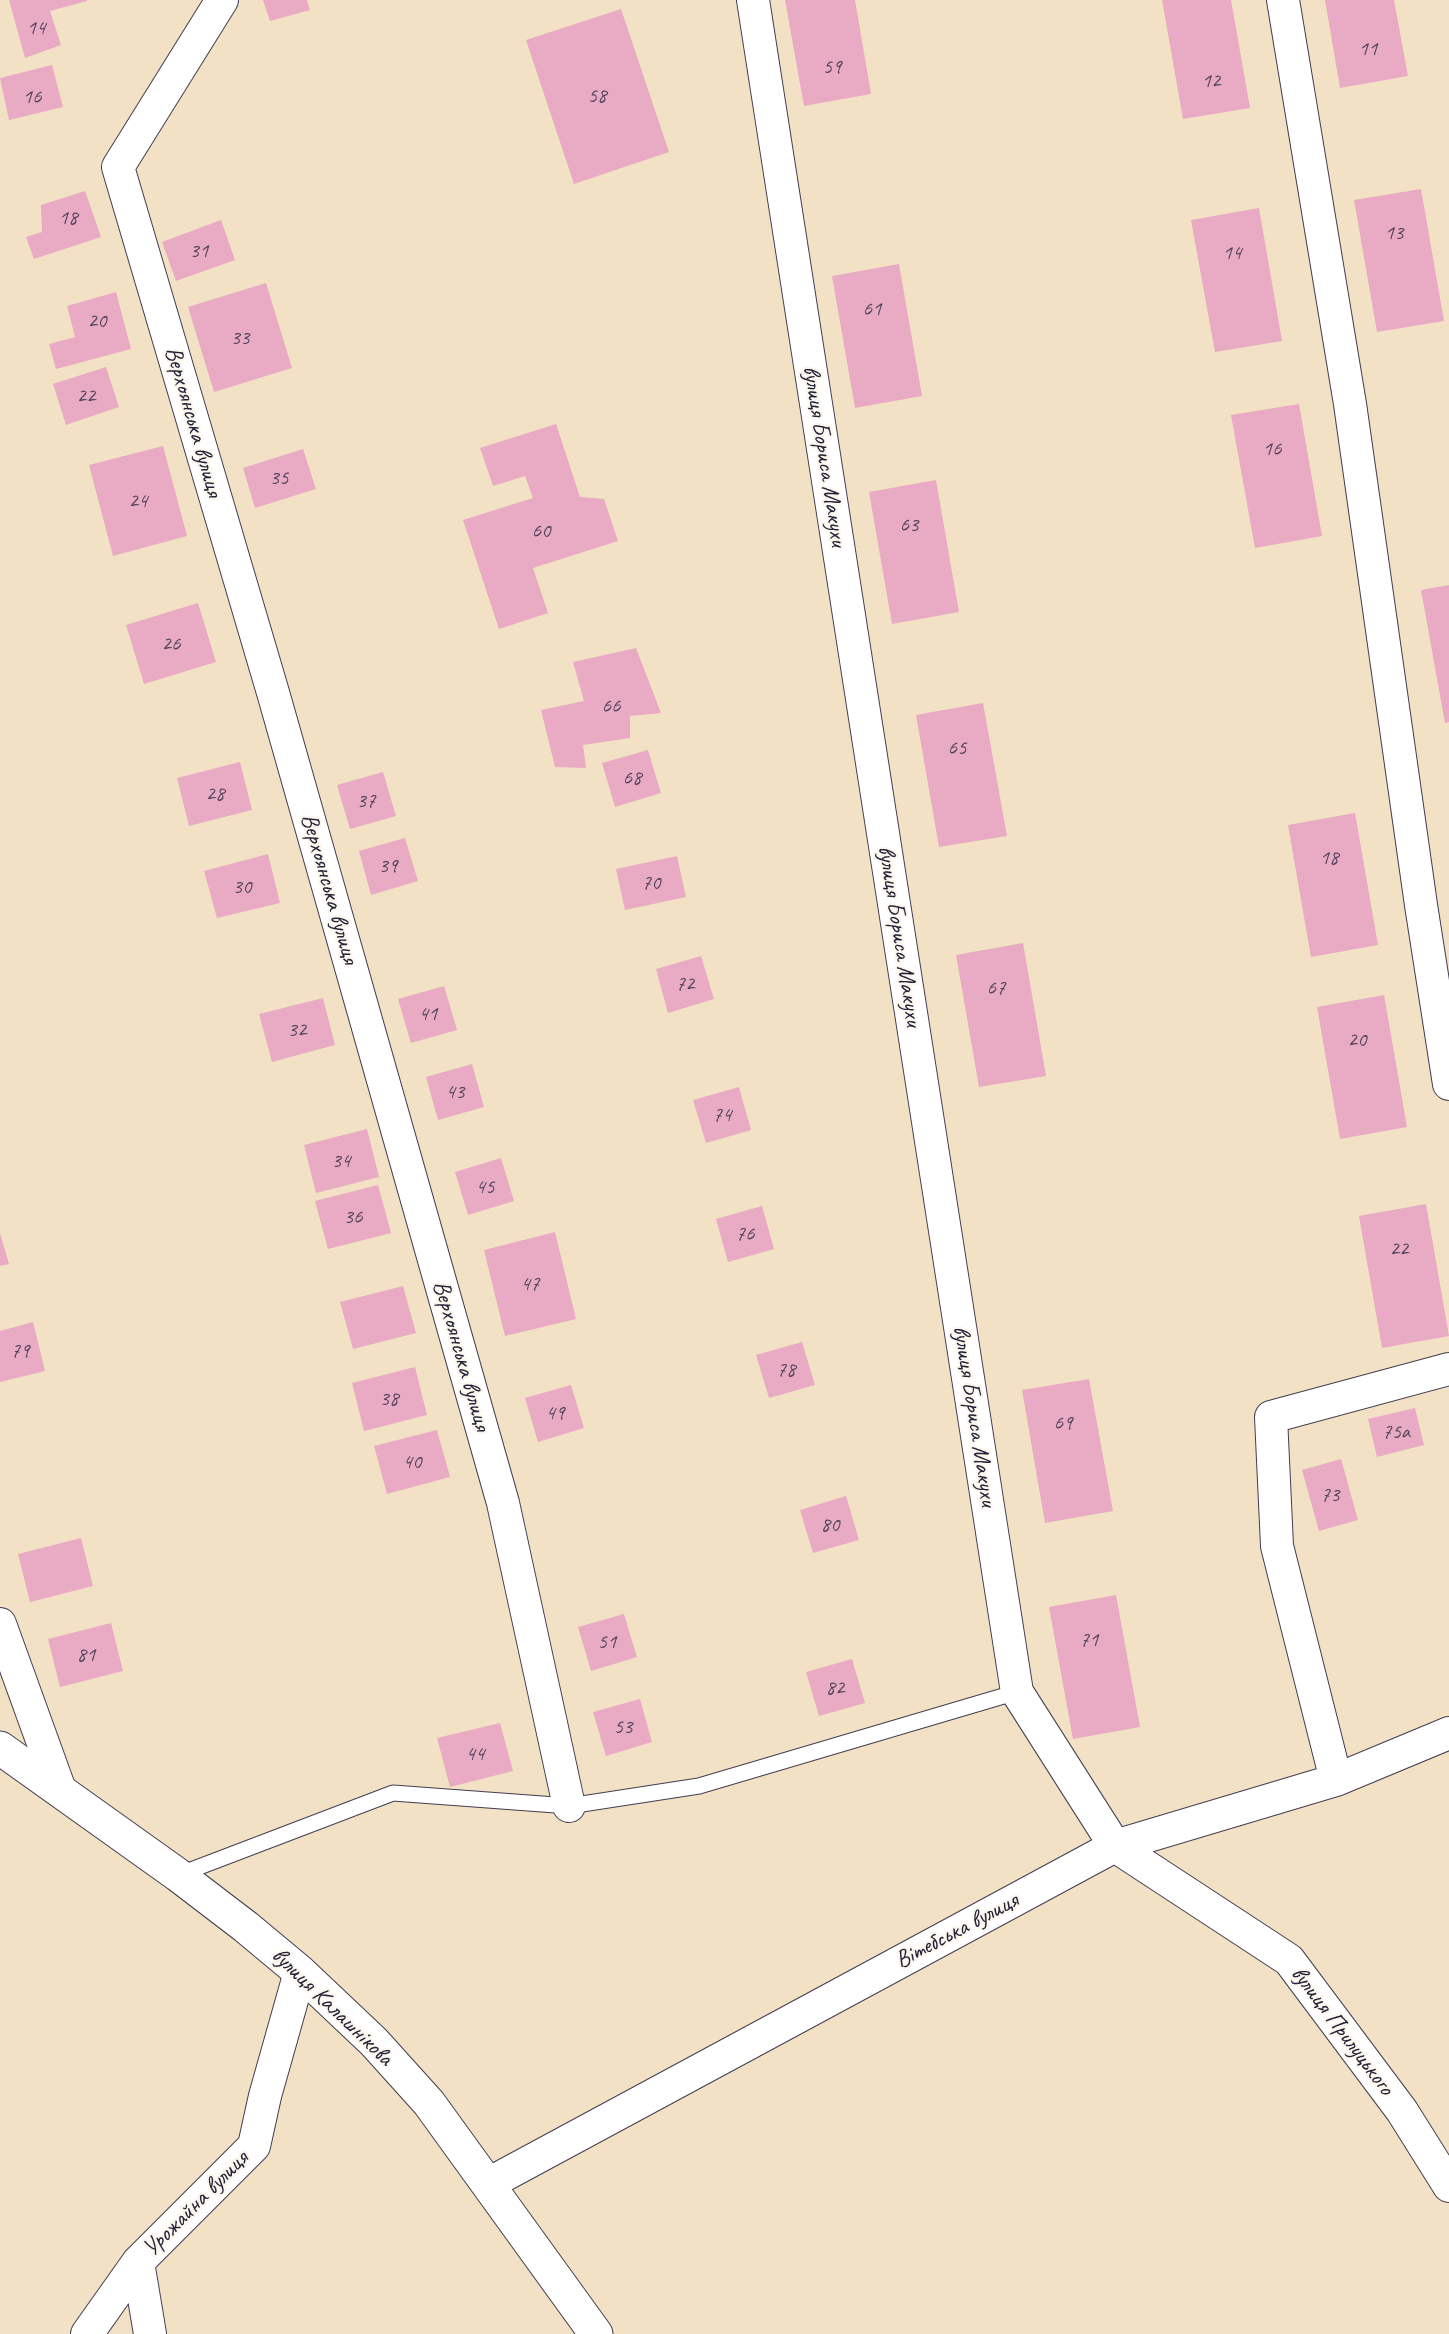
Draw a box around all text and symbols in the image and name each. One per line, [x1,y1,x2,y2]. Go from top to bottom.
house number: 14 [27,15,45,41]
house number: 11 [1359,36,1377,62]
house number: 59 [823,54,841,80]
house number: 12 [1202,68,1220,94]
house number: 58 [588,83,606,109]
house number: 16 [23,84,41,110]
house number: 18 [59,205,77,231]
house number: 13 [1385,220,1403,246]
house number: 31 [190,238,208,264]
house number: 14 [1223,240,1241,266]
house number: 61 [863,296,881,322]
house number: 20 [88,308,106,334]
house number: 33 [231,325,249,351]
street label: Верхоянська вулиця [158,344,228,500]
street label: вулиця Бориса Макухи [796,364,852,548]
house number: 22 [77,383,95,409]
house number: 16 [1263,436,1281,462]
house number: 35 [270,465,288,491]
house number: 24 [129,488,147,514]
house number: 63 [900,512,918,538]
house number: 60 [532,518,550,544]
house number: 26 [162,631,180,657]
house number: 66 [602,693,620,719]
house number: 65 [948,735,966,761]
house number: 68 [623,765,641,791]
house number: 28 [206,781,224,807]
house number: 37 [357,788,375,814]
street label: Верхоянська вулиця [294,811,364,967]
street label: вулиця Бориса Макухи [871,844,927,1028]
house number: 18 [1320,845,1338,871]
house number: 39 [379,853,397,879]
house number: 70 [642,870,660,896]
house number: 30 [233,874,251,900]
house number: 72 [676,971,694,997]
house number: 67 [987,975,1005,1001]
house number: 41 [419,1001,437,1027]
house number: 32 [288,1017,306,1043]
house number: 20 [1348,1027,1366,1053]
house number: 43 [446,1079,464,1105]
house number: 74 [713,1102,731,1128]
house number: 34 [332,1148,350,1174]
house number: 45 [476,1174,494,1200]
house number: 36 [344,1204,362,1230]
house number: 76 [736,1221,754,1247]
house number: 22 [1390,1236,1408,1262]
house number: 47 [521,1271,539,1297]
street label: Верхоянська вулиця [426,1278,496,1434]
street label: вулиця Бориса Макухи [946,1324,1002,1508]
house number: 79 [11,1338,29,1364]
house number: 78 [777,1357,795,1383]
house number: 38 [380,1386,398,1412]
house number: 49 [546,1400,564,1426]
house number: 69 [1054,1410,1072,1436]
house number: 75а [1382,1419,1410,1445]
house number: 40 [403,1449,421,1475]
house number: 73 [1321,1482,1339,1508]
house number: 80 [821,1512,839,1538]
house number: 71 [1080,1627,1098,1653]
house number: 51 [598,1629,616,1655]
house number: 81 [77,1642,95,1668]
house number: 82 [826,1675,844,1701]
house number: 53 [614,1714,632,1740]
house number: 44 [466,1741,484,1767]
street label: Вітебська вулиця [891,1887,1023,1975]
street label: вулиця Калашнікова [265,1942,399,2072]
street label: вулиця Прилуцького [1284,1961,1400,2101]
street label: Урожайна вулиця [137,2145,255,2263]

